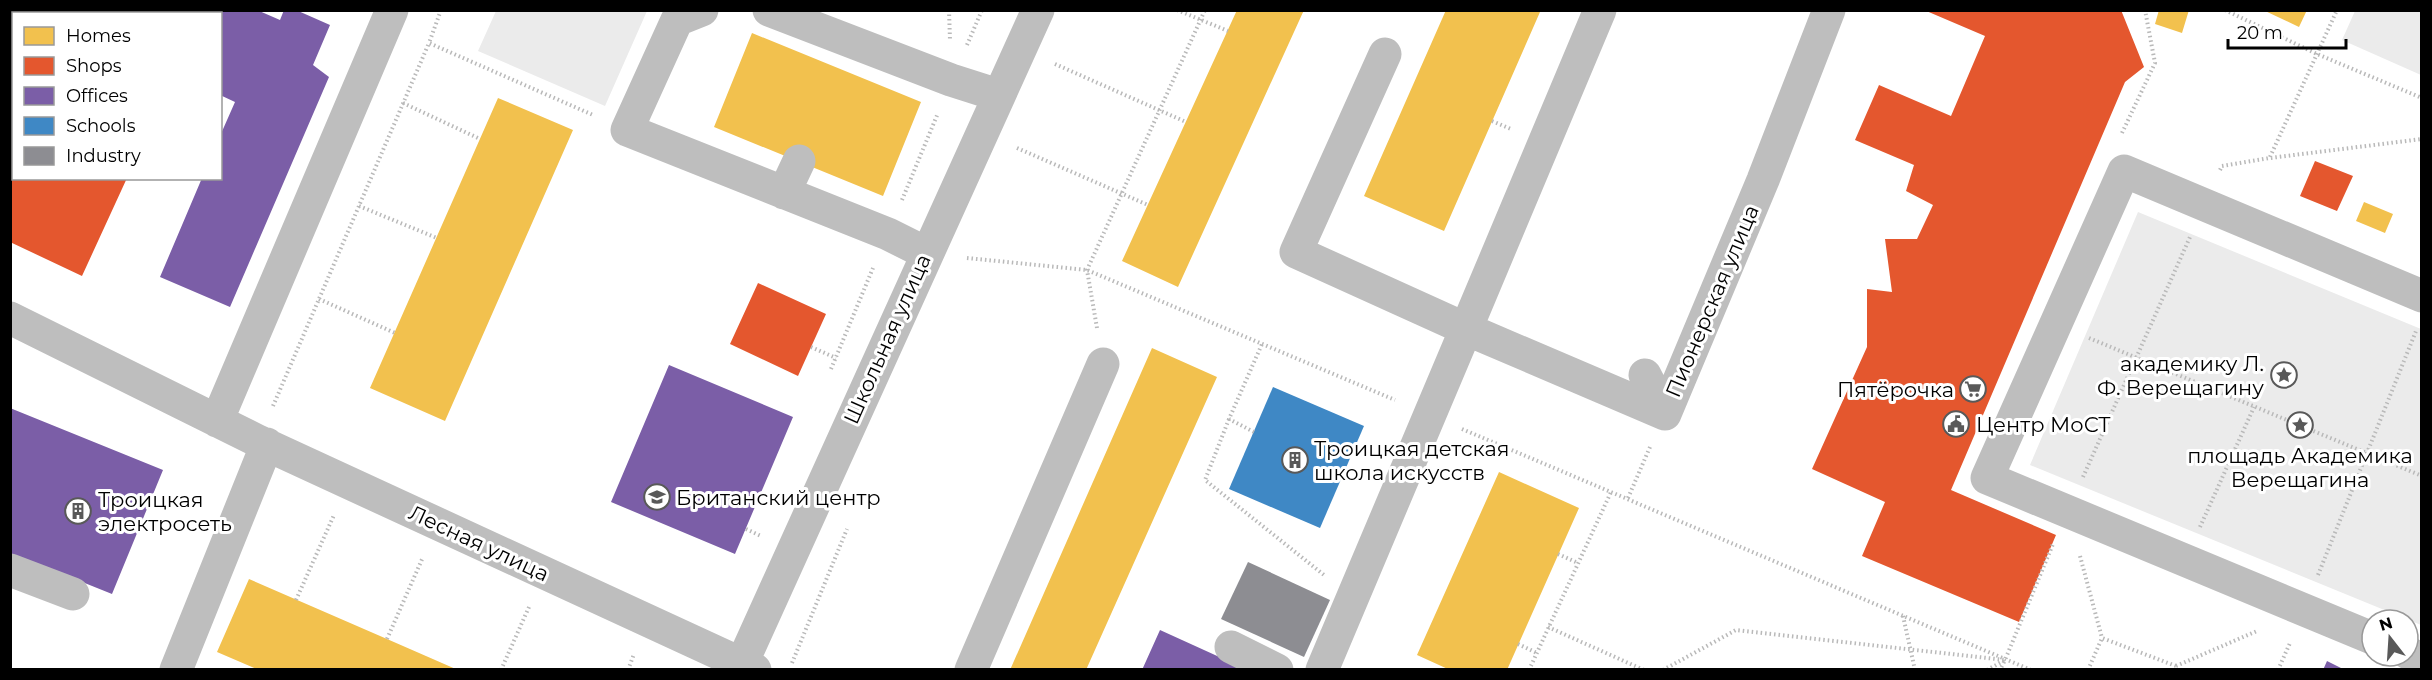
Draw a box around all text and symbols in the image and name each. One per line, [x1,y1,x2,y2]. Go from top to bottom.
legend [12,12,222,180]
scale bar [2228,12,2346,50]
text: 20 m [2237,22,2283,44]
text: Homes [66,25,131,47]
text: Shops [66,55,122,77]
text: Offices [66,85,128,107]
text: Schools [66,115,136,137]
text: Industry [66,145,141,167]
street label: Пионерская улица [1660,201,1764,401]
street label: Школьная улица [838,250,936,428]
place label: академику Л. Ф. Верещагину [2097,351,2264,400]
place icon: академику Л. Ф. Верещагину [2269,360,2299,390]
supermarket icon: Пятёрочка [1958,374,1988,404]
place label: Пятёрочка [1837,377,1954,402]
public building icon: Центр МоСТ [1941,409,1971,439]
place icon: площадь Академика Верещагина [2285,410,2315,440]
place label: Центр МоСТ [1976,412,2111,437]
place label: Троицкая детская школа искусств [1314,436,1509,485]
place label: площадь Академика Верещагина [2187,443,2413,492]
building icon: Троицкая детская школа искусств [1280,445,1310,475]
school or university icon: Британский центр [642,482,672,512]
place label: Британский центр [676,485,881,510]
place label: Троицкая электросеть [98,487,232,536]
building icon: Троицкая электросеть [63,496,93,526]
street label: Лесная улица [405,500,553,586]
north arrow [2360,608,2420,668]
text: N [2377,613,2395,635]

